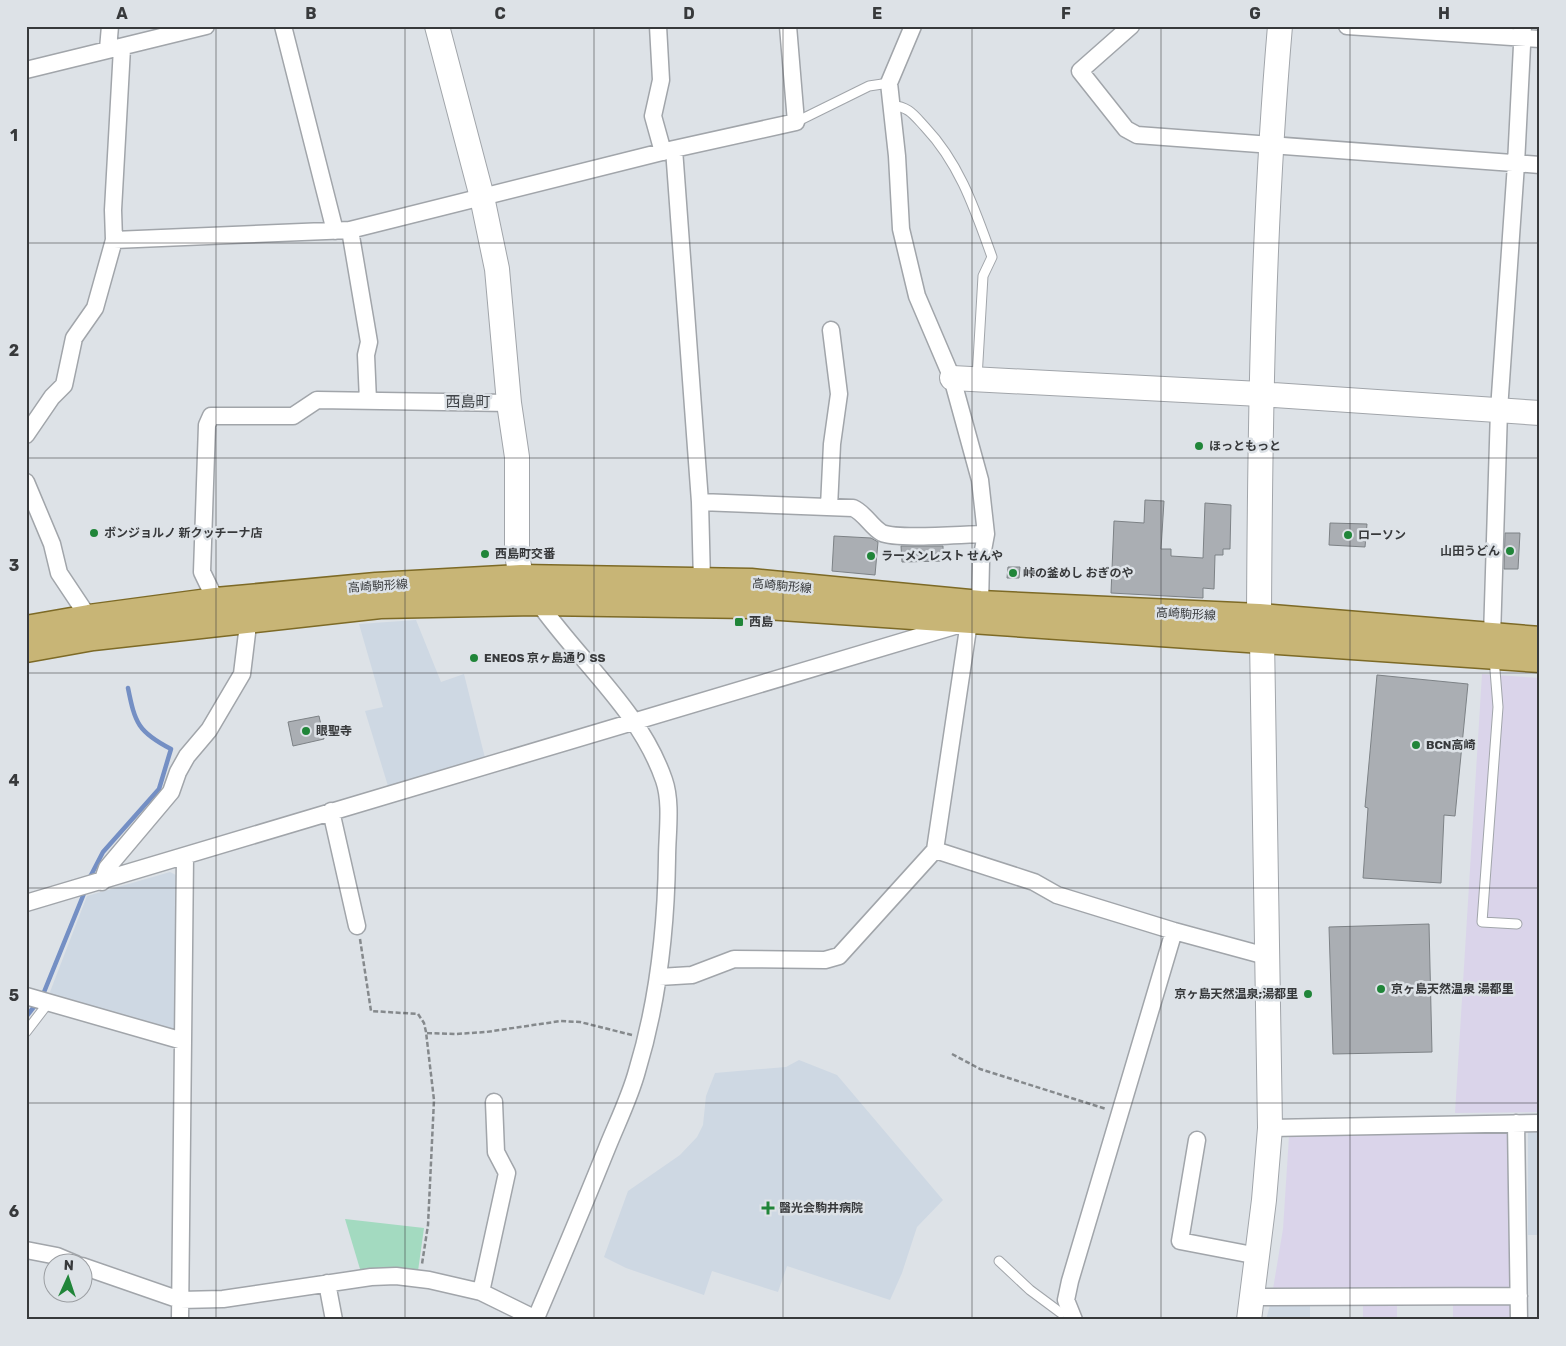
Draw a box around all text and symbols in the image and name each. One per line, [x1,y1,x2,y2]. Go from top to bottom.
text: A [116,4,128,23]
text: B [305,4,317,23]
text: C [494,4,506,23]
text: D [683,4,695,23]
text: E [872,4,882,23]
text: F [1061,4,1071,23]
text: G [1249,4,1261,23]
text: H [1438,4,1450,23]
text: 1 [10,126,18,145]
text: 2 [9,341,19,360]
district label: 西島町 [445,393,491,411]
place label: ほっともっと [1209,439,1281,453]
marker: ほっともっと [1193,440,1205,452]
place label: ボンジョルノ 新クッチーナ店 [104,526,263,540]
marker: ボンジョルノ 新クッチーナ店 [88,527,100,539]
place label: ローソン [1358,528,1406,542]
marker: ローソン [1342,529,1354,541]
place label: 山田うどん [1440,544,1500,558]
marker: 山田うどん [1504,545,1516,557]
place label: 西島町交番 [495,547,556,561]
marker: 西島町交番 [479,548,491,560]
place label: ラーメンレスト せんや [881,549,1003,563]
marker: ラーメンレスト せんや [865,550,877,562]
text: 3 [9,556,19,575]
place label: 峠の釜めし おぎのや [1023,566,1134,580]
marker: 峠の釜めし おぎのや [1007,567,1019,579]
street label: 高崎駒形線 [751,576,813,596]
street label: 高崎駒形線 [348,577,408,595]
street label: 高崎駒形線 [1156,605,1216,623]
place label: 西島 [749,615,773,629]
marker: 西島 [733,616,745,628]
place label: ENEOS 京ヶ島通り SS [484,651,605,665]
marker: ENEOS 京ヶ島通り SS [468,652,480,664]
place label: 眼聖寺 [316,724,352,738]
marker: 眼聖寺 [300,725,312,737]
place label: BCN高崎 [1426,738,1476,752]
marker: BCN高崎 [1410,739,1422,751]
text: 4 [9,771,20,790]
place label: 京ヶ島天然温泉 湯都里 [1391,982,1514,996]
marker: 京ヶ島天然温泉 湯都里 [1375,983,1387,995]
text: 5 [9,986,19,1005]
place label: 京ヶ島天然温泉;湯都里 [1174,987,1298,1001]
marker: 京ヶ島天然温泉;湯都里 [1302,988,1314,1000]
marker: 醫光会駒井病院 [761,1201,775,1215]
place label: 醫光会駒井病院 [779,1201,863,1215]
text: 6 [9,1202,19,1221]
north arrow [42,1254,92,1304]
text: N [63,1257,74,1274]

